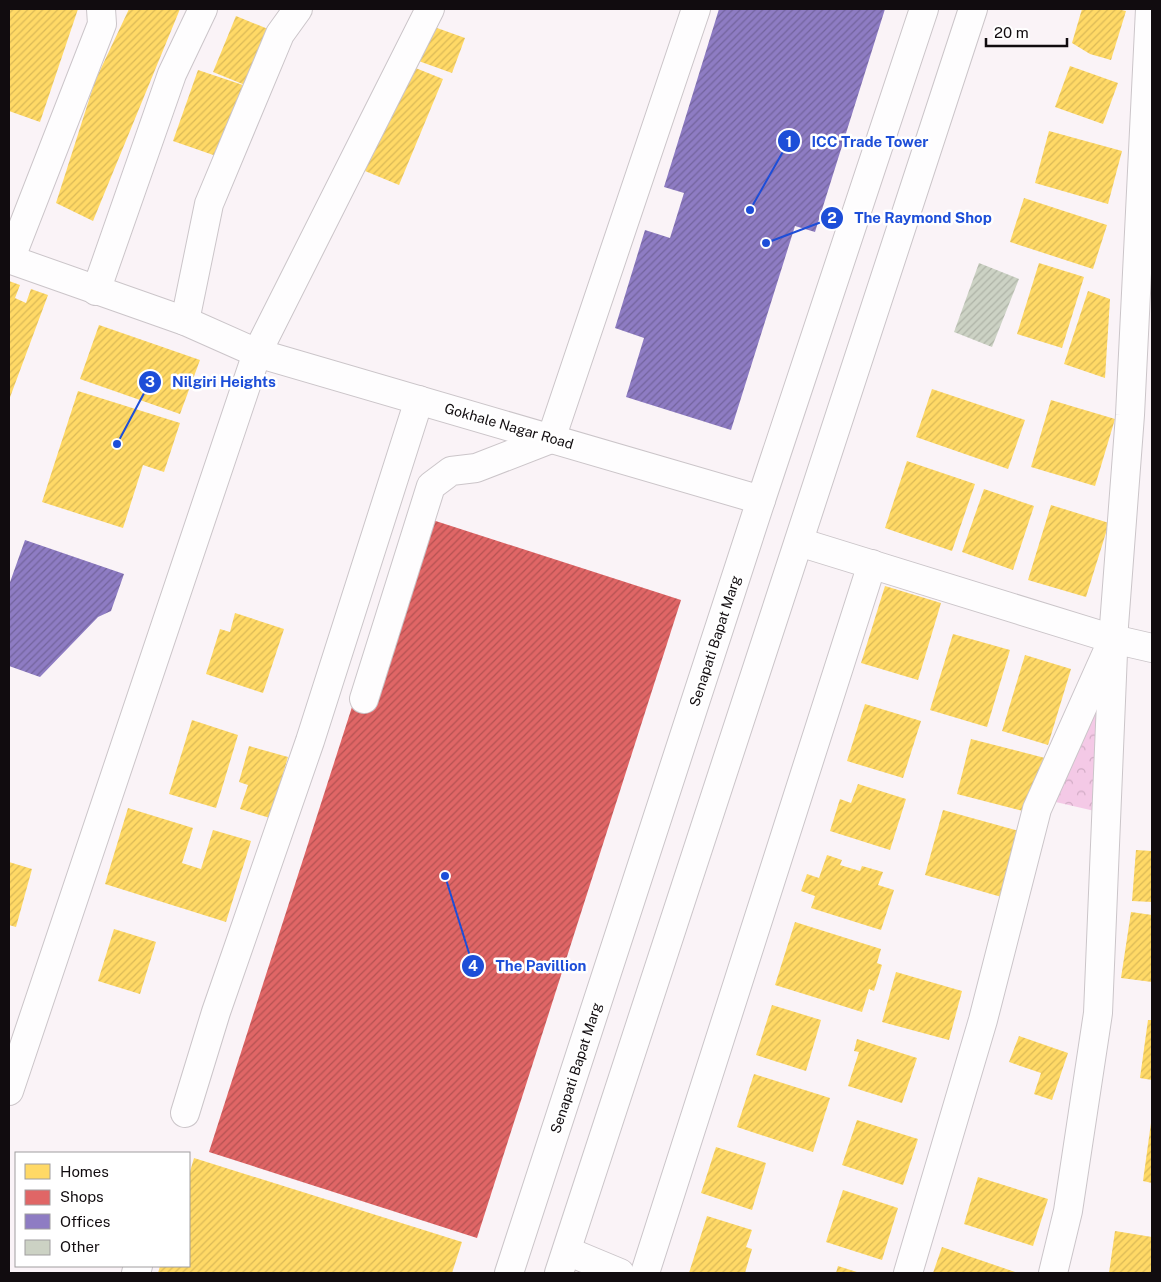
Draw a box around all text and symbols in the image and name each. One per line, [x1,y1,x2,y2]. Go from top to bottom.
scale bar [986,15,1067,47]
text: 20 m [994,24,1029,41]
callout: ICC Trade Tower [776,126,939,156]
text: 1 [786,133,792,150]
text: ICC Trade Tower [811,133,929,150]
callout: The Raymond Shop [819,203,1002,233]
text: 2 [827,209,837,226]
text: The Raymond Shop [854,209,992,226]
callout: Nilgiri Heights [137,367,286,397]
text: 3 [145,373,155,390]
text: Nilgiri Heights [172,373,276,390]
street label: Gokhale Nagar Road [443,400,575,452]
street label: Senapati Bapat Marg [686,573,744,709]
callout: The Pavillion [460,951,596,981]
text: 4 [468,957,478,974]
text: The Pavillion [496,957,587,974]
street label: Senapati Bapat Marg [547,1000,605,1136]
legend [15,1152,190,1267]
text: Homes [60,1163,109,1180]
text: Shops [60,1188,104,1205]
text: Offices [60,1213,110,1230]
text: Other [60,1238,100,1255]

